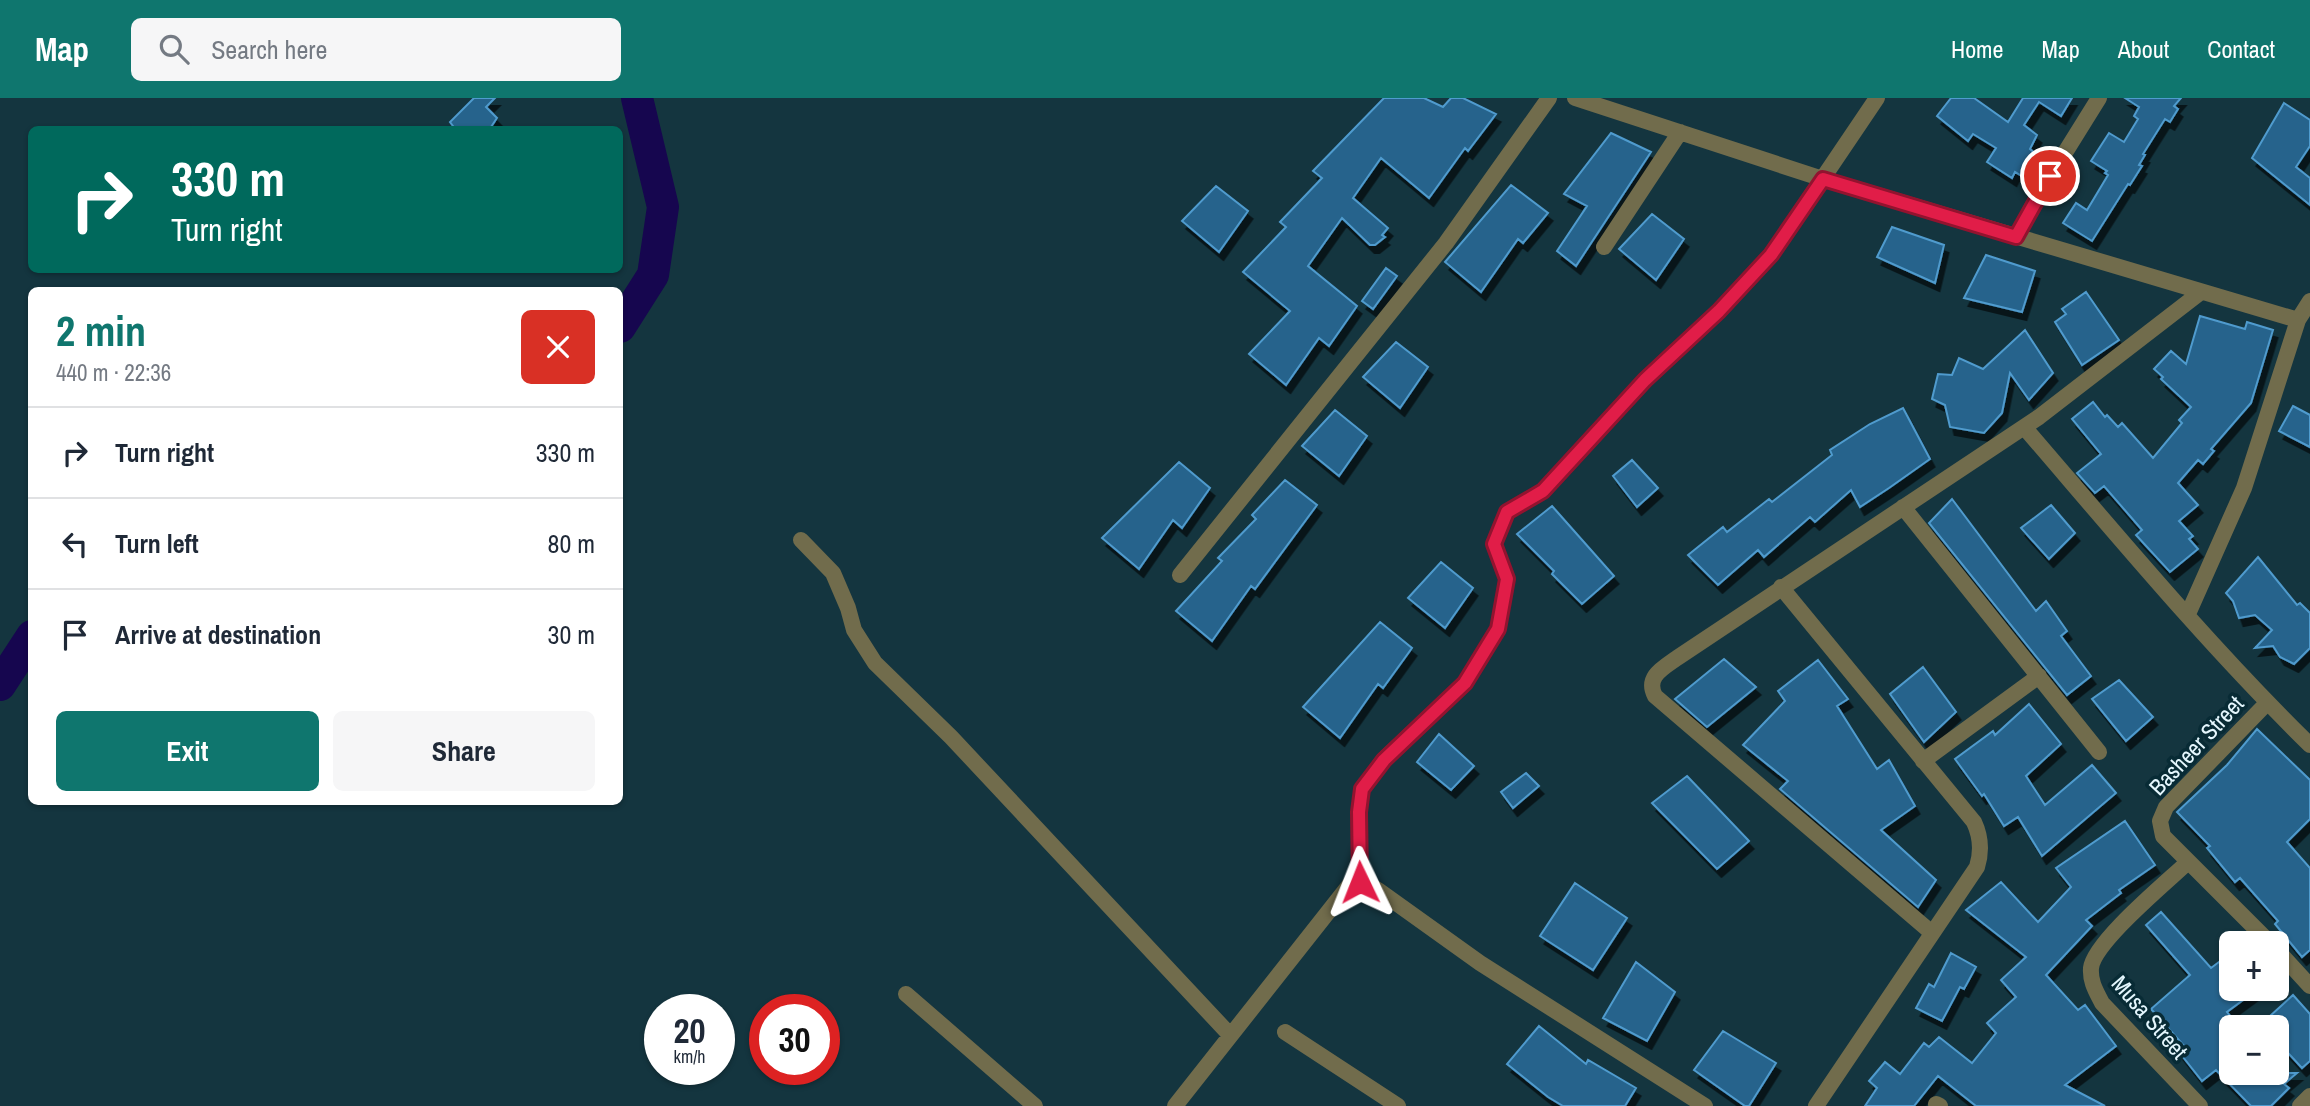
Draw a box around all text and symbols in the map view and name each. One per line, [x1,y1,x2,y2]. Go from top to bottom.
search box [131,18,621,81]
text: Map [35,27,89,71]
icon: search [155,30,193,68]
text: Search here [211,32,327,67]
text: Home [1951,33,2003,65]
text: Map [2041,33,2080,65]
text: About [2118,33,2169,65]
text: Contact [2207,33,2275,65]
text: 330 m [171,145,285,211]
pin [2020,146,2080,206]
icon: right [56,154,147,245]
icon: arrive [2031,157,2069,195]
text: Turn right [171,208,283,251]
text: 2 min [56,303,146,359]
button: close [521,310,595,384]
text: 440 m · 22:36 [56,357,171,388]
icon: right [56,434,94,472]
text: Turn right [115,435,214,470]
text: 330 m [536,435,595,470]
icon: left [56,525,94,563]
text: Turn left [115,526,199,561]
text: 80 m [548,526,595,561]
icon: arrive [56,616,94,654]
text: Arrive at destination [115,617,321,652]
text: 30 m [548,617,595,652]
street label: Basheer Street [2142,688,2250,802]
button: Exit [56,711,319,791]
button: Share [333,711,595,791]
position arrow [1323,845,1397,919]
map controls [2219,931,2289,1085]
button: + [2219,931,2289,1001]
street label: Musa Street [2105,968,2195,1066]
speed limit sign: 30 [749,994,840,1085]
text: 20 [674,1007,705,1054]
button: − [2219,1015,2289,1085]
text: km/h [674,1044,706,1069]

